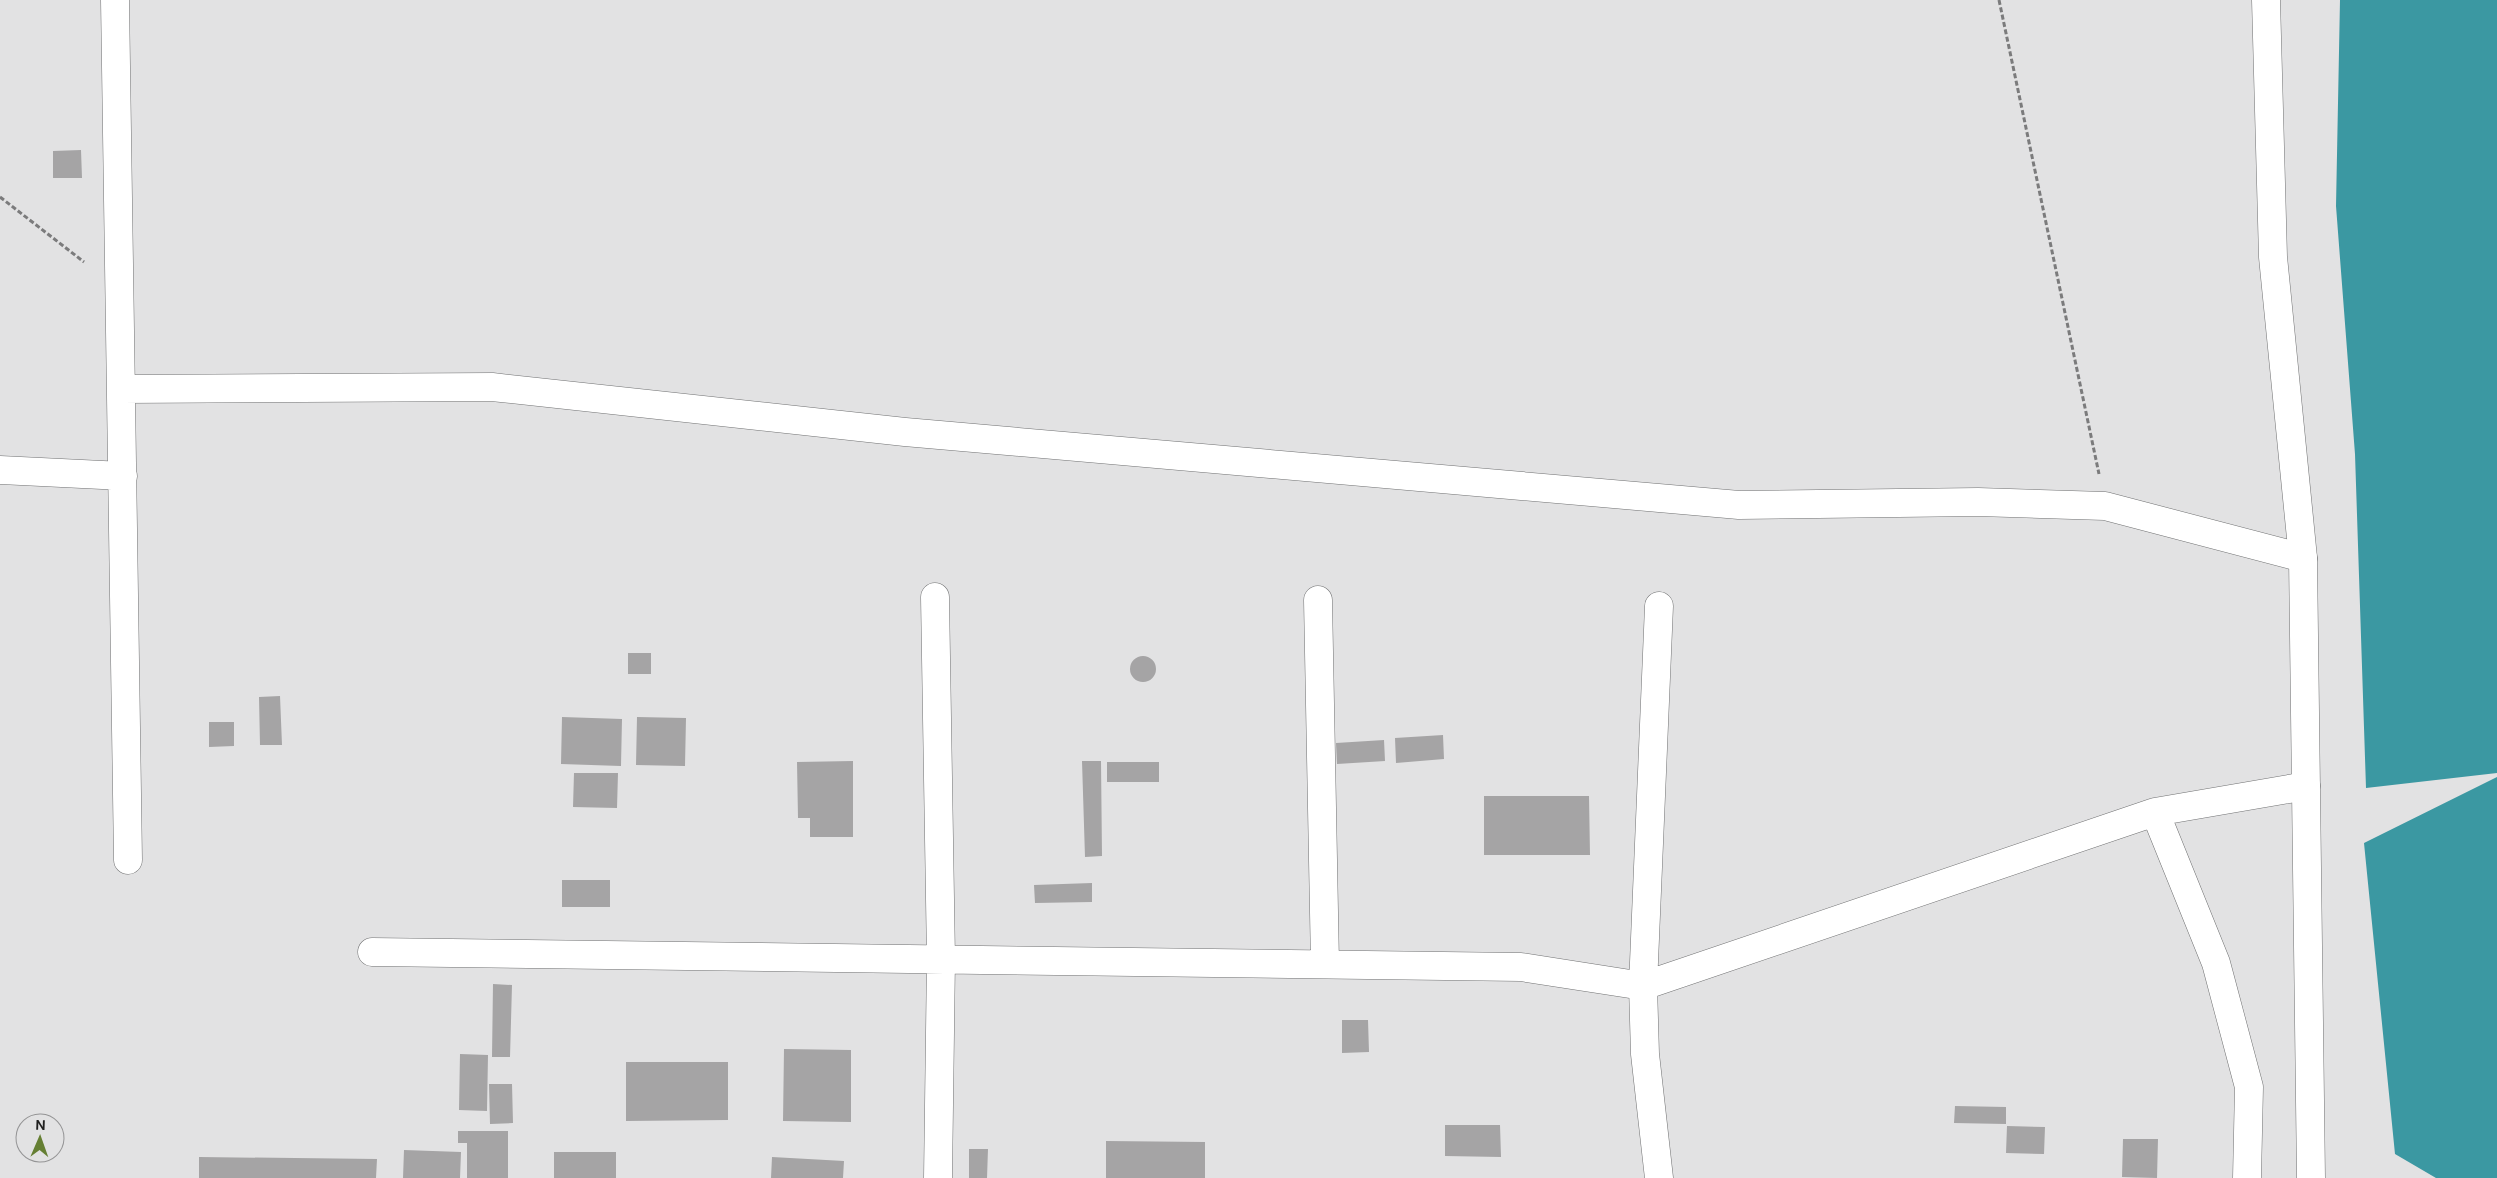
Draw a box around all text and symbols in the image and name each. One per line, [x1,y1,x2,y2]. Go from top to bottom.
north arrow [15,1113,65,1163]
text: N [35,1116,46,1134]

